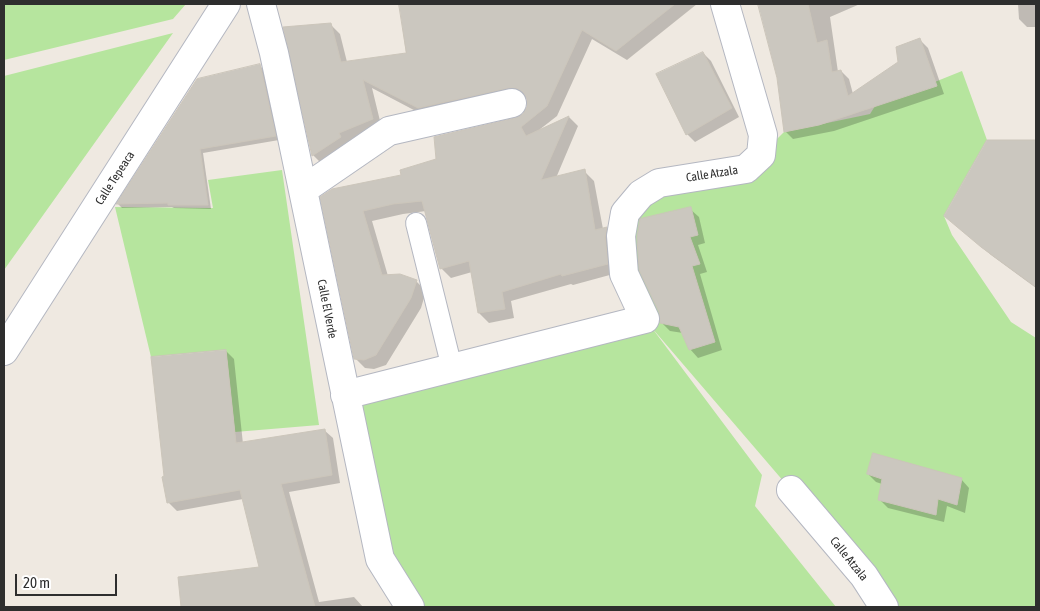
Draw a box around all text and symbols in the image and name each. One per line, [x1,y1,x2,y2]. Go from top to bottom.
street label: Calle Tepeaca [92,148,138,208]
street label: Calle Atzala [685,163,739,185]
street label: Calle El Verde [314,278,340,340]
street label: Calle Atzala [827,534,871,584]
scale bar [18,564,120,596]
text: 20 m [23,574,50,591]

